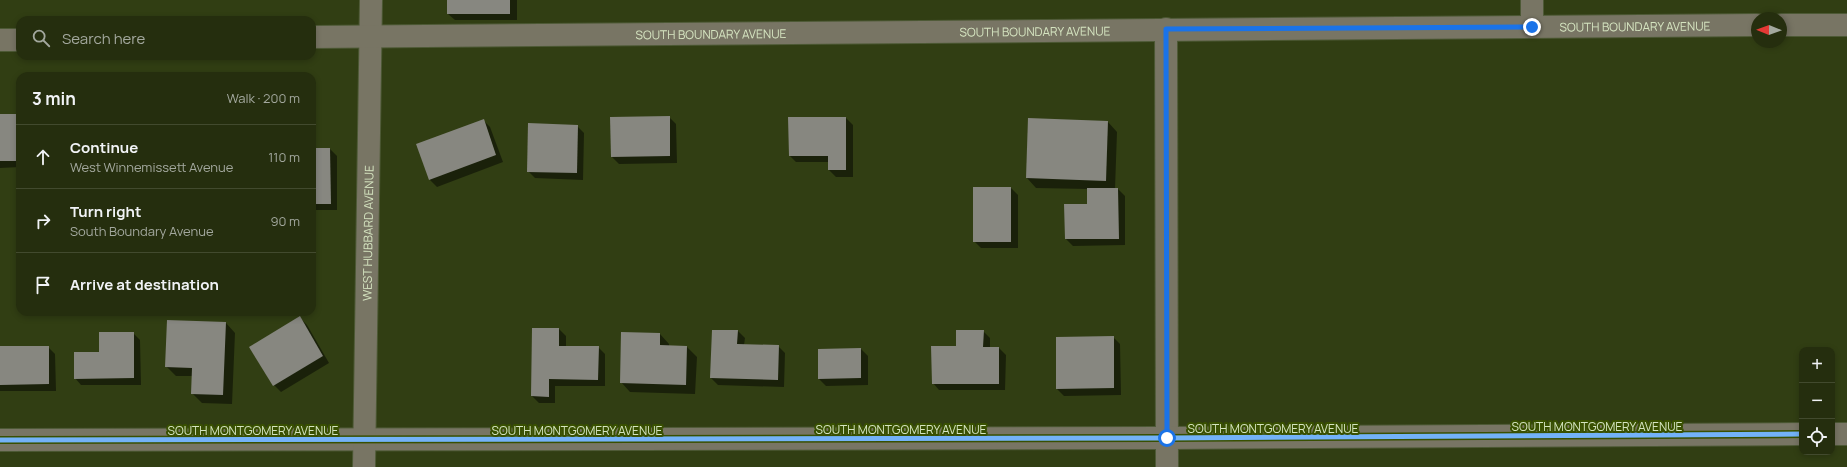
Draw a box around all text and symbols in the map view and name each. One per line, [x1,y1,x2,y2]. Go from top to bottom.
north arrow [1751,12,1787,48]
search box [16,16,316,60]
street label: SOUTH BOUNDARY AVENUE [1559,17,1711,35]
route end [1523,18,1541,36]
street label: SOUTH BOUNDARY AVENUE [959,22,1111,40]
street label: SOUTH BOUNDARY AVENUE [635,25,787,43]
icon: search [30,27,52,49]
text: Search here [62,28,145,49]
text: 3 min [32,87,76,110]
text: Walk · 200 m [227,89,300,107]
text: Continue [70,137,138,158]
icon: ahead [32,146,54,168]
text: 110 m [268,148,300,166]
text: West Winnemissett Avenue [70,158,233,176]
street label: WEST HUBBARD AVENUE [358,165,377,301]
text: Turn right [70,201,141,222]
icon: right [32,210,54,232]
text: 90 m [270,212,300,230]
text: South Boundary Avenue [70,222,214,240]
icon: arrive [32,274,54,296]
text: Arrive at destination [70,274,219,295]
map controls [1799,347,1835,455]
button: + [1799,347,1835,383]
button: − [1799,383,1835,419]
street label: SOUTH MONTGOMERY AVENUE [1512,418,1683,435]
button: locate [1799,419,1835,455]
street label: SOUTH MONTGOMERY AVENUE [1188,420,1359,437]
street label: SOUTH MONTGOMERY AVENUE [816,421,987,438]
street label: SOUTH MONTGOMERY AVENUE [168,422,339,439]
street label: SOUTH MONTGOMERY AVENUE [492,422,663,439]
route start [1158,429,1176,447]

